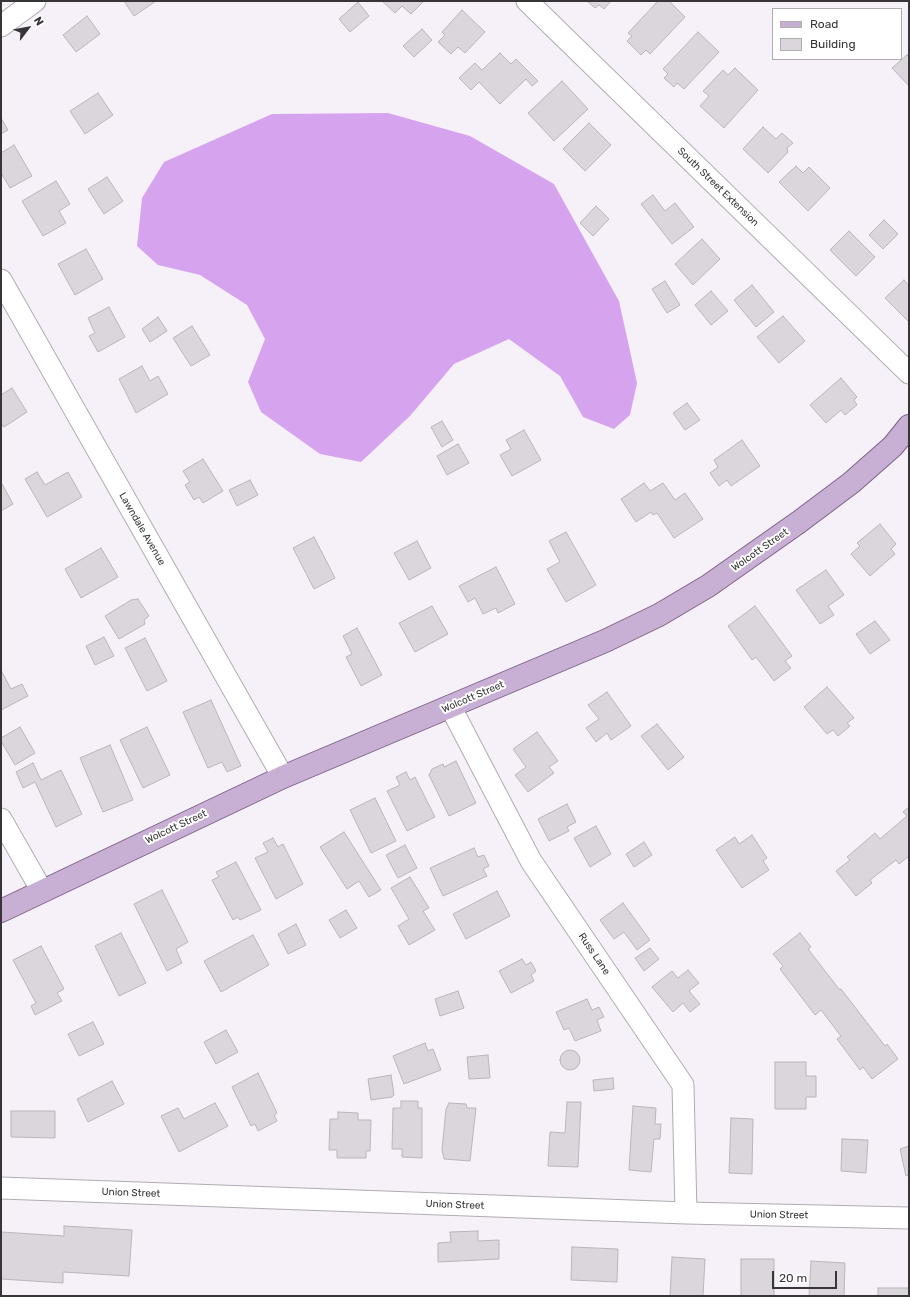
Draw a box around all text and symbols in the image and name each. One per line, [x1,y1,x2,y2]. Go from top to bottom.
north arrow [8,8,48,48]
legend [772,8,902,60]
text: N [31,15,46,28]
text: Road [810,17,838,31]
text: Building [810,37,856,51]
street label: South Street Extension [675,145,761,229]
street label: Lawndale Avenue [116,490,168,568]
street label: Wolcott Street [729,526,791,574]
street label: Wolcott Street [440,679,506,715]
street label: Wolcott Street [143,808,209,846]
street label: Russ Lane [576,931,612,977]
street label: Union Street [101,1186,161,1200]
street label: Union Street [425,1198,485,1212]
street label: Union Street [750,1208,808,1222]
scale bar [774,1263,839,1289]
text: 20 m [779,1271,807,1285]

